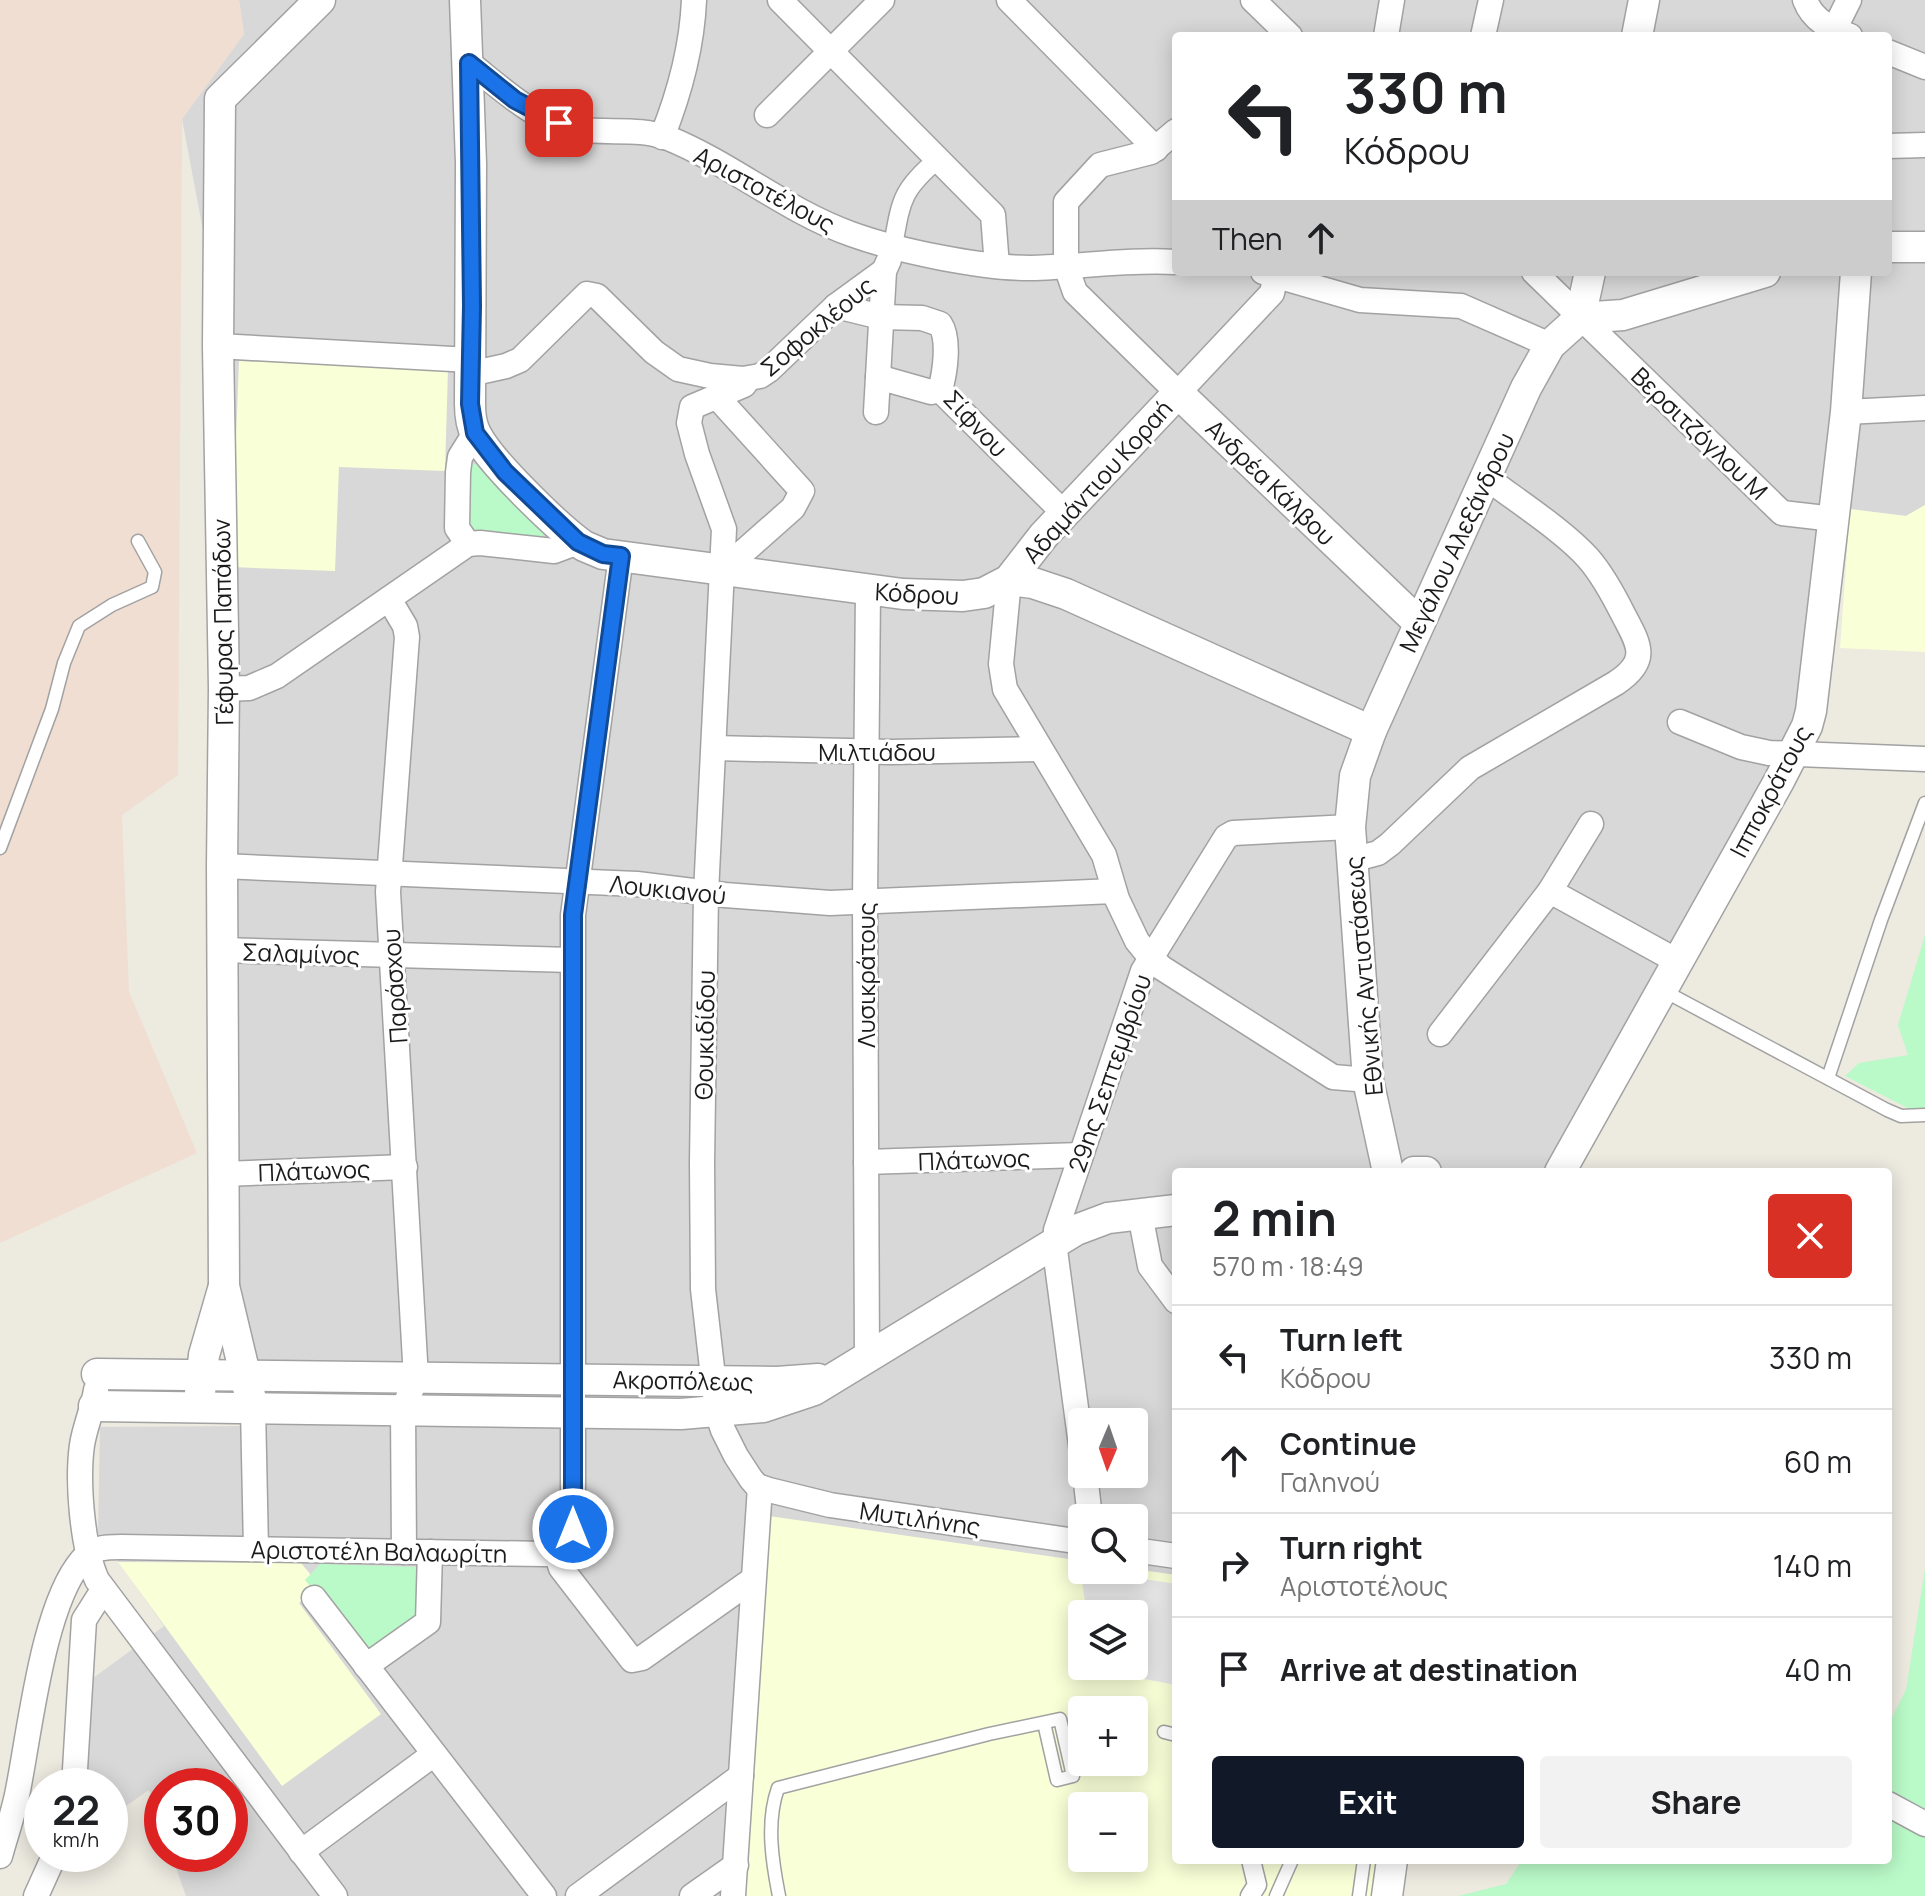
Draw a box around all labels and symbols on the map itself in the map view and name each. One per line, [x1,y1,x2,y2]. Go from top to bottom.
pin [525,89,593,157]
street label: Αριστοτέλους [689,138,841,240]
street label: Σοφοκλέους [753,269,881,383]
street label: Βερσιτζόγλου Μ [1625,359,1775,507]
street label: Σίφνου [937,382,1015,464]
street label: Αδαμάντιου Κοραή [1015,392,1179,570]
street label: Ανδρέα Κάλβου [1199,412,1343,552]
street label: Μεγάλου Αλεξάνδρου [1391,427,1521,657]
street label: Γέφυρας Παπάδων [204,518,240,726]
street label: Κόδρου [874,574,960,612]
street label: Ιπποκράτους [1721,719,1819,863]
street label: Μιλτιάδου [818,735,936,768]
street label: Εθνικής Αντιστάσεως [1336,855,1390,1097]
street label: Λουκιανού [608,866,728,912]
street label: Λυσικράτους [849,902,882,1048]
street label: Παράσχου [374,927,414,1045]
street label: Σαλαμίνος [242,934,360,972]
street label: Θουκιδίδου [686,970,722,1100]
street label: 29ης Σεπτεμβρίου [1060,970,1158,1176]
street label: Πλάτωνος [917,1141,1031,1177]
street label: Πλάτωνος [257,1152,371,1188]
street label: Ακροπόλεως [612,1362,754,1398]
north arrow [1068,1408,1148,1488]
position arrow [531,1487,615,1571]
street label: Μυτιλήνης [857,1493,983,1543]
street label: Αριστοτέλη Βαλαωρίτη [250,1532,508,1570]
speed limit sign: 30 [144,1768,248,1872]

